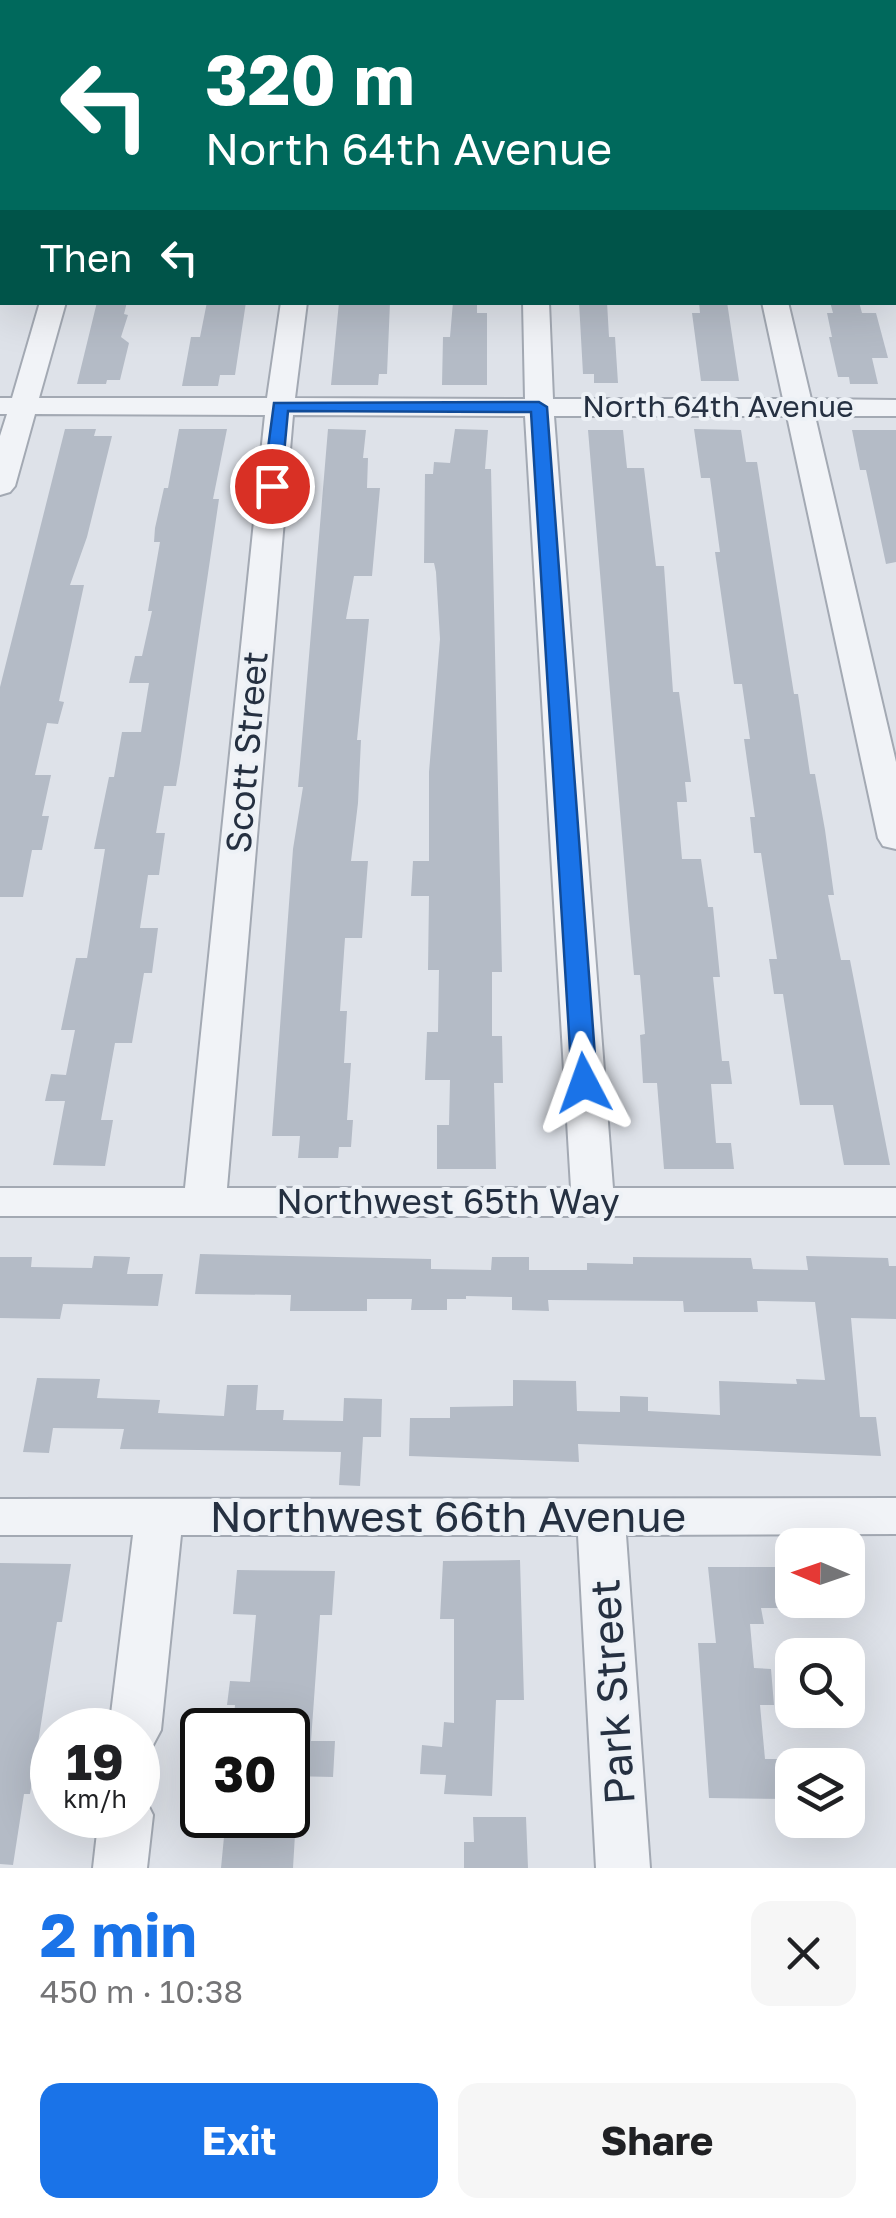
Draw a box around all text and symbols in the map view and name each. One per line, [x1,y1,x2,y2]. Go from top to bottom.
text: 320 m [205,36,415,120]
icon: left [40,40,170,170]
text: North 64th Avenue [205,121,612,175]
icon: left [152,230,207,285]
text: Then [40,235,132,280]
street label: North 64th Avenue [582,388,854,424]
pin [230,444,315,529]
icon: arrive [245,459,300,514]
street label: Scott Street [216,649,276,855]
position arrow [532,1031,636,1135]
street label: Northwest 65th Way [276,1180,620,1222]
street label: Northwest 66th Avenue [210,1491,686,1541]
north arrow [775,1528,865,1618]
map controls [775,1528,865,1838]
street label: Park Street [578,1578,644,1806]
button: search [775,1638,865,1728]
speed limit sign: 30 [180,1708,310,1838]
text: 19 [66,1731,124,1791]
button: layers [775,1748,865,1838]
text: km/h [63,1783,127,1814]
text: 2 min [40,1898,197,1970]
button: close [751,1901,856,2006]
text: 450 m · 10:38 [40,1972,243,2010]
button: Exit [40,2083,438,2198]
button: Share [458,2083,856,2198]

